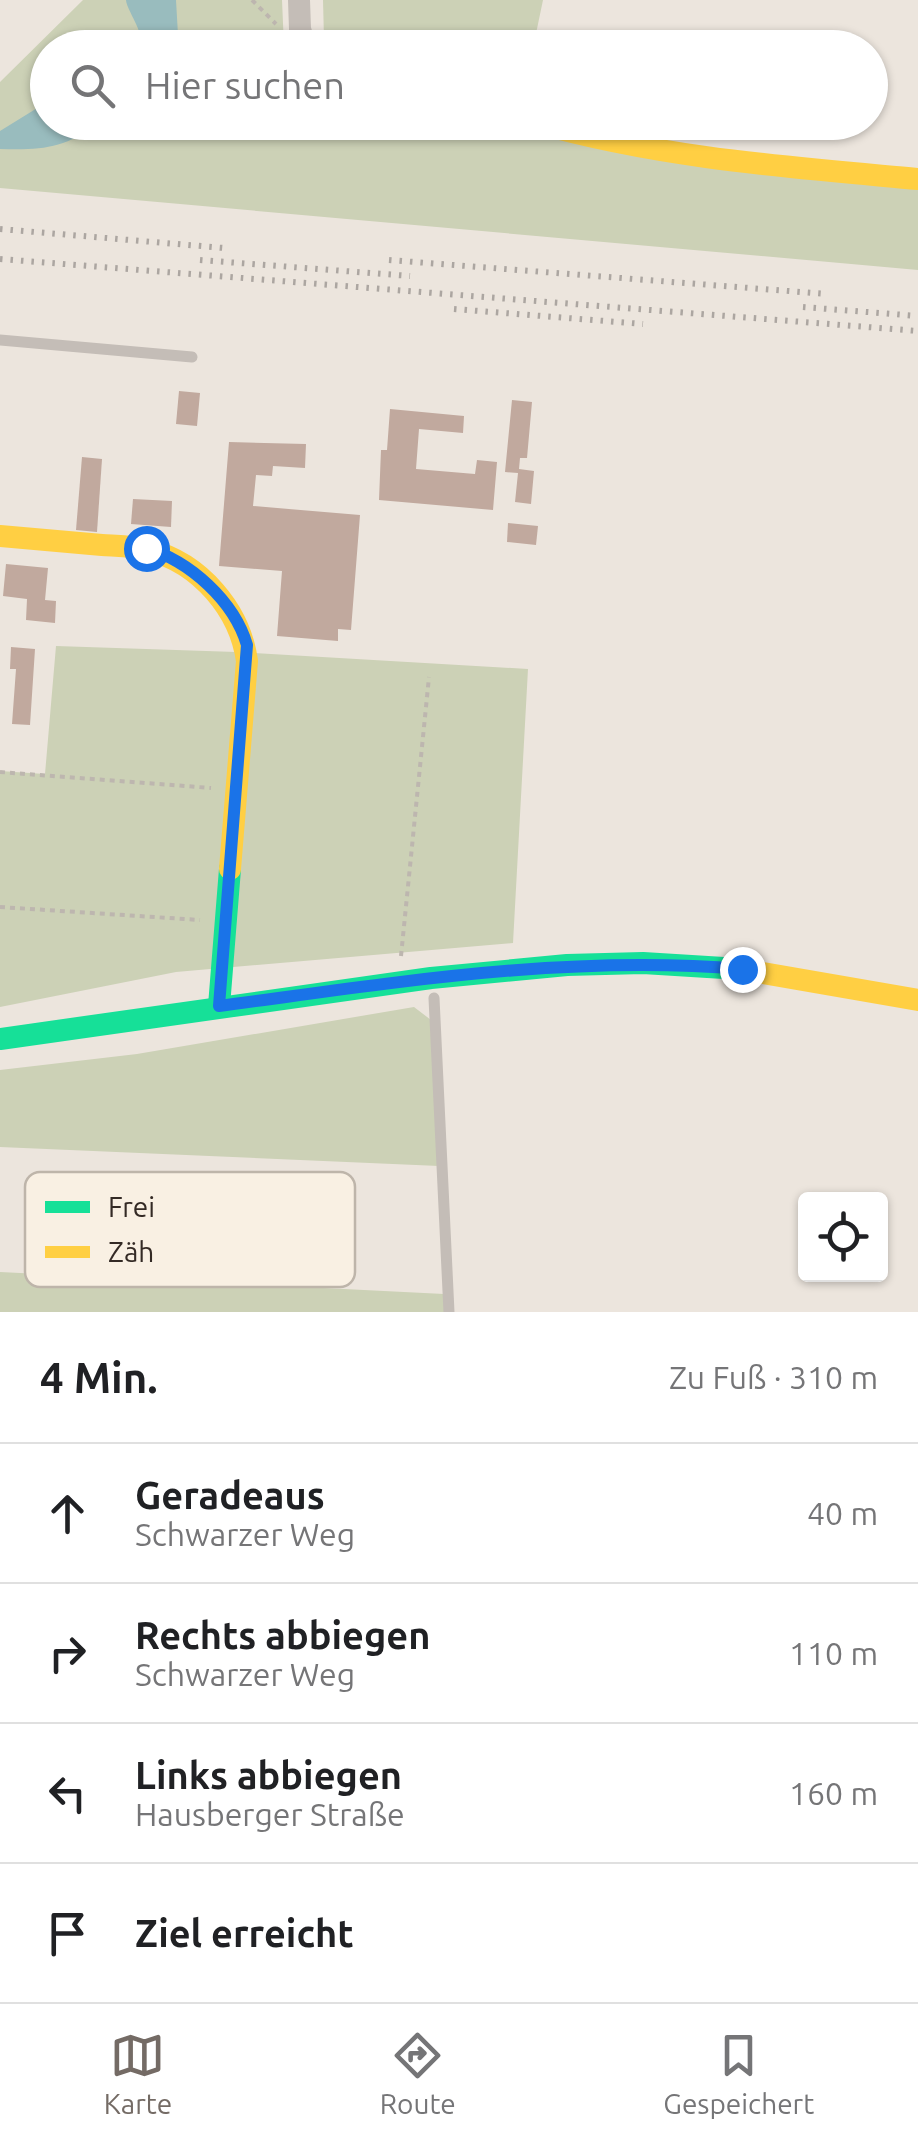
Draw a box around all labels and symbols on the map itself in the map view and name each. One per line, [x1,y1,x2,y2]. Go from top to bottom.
route start [124,526,170,572]
route end [720,947,766,993]
legend [25,1172,355,1287]
text: Frei [108,1191,155,1222]
text: Zäh [108,1236,154,1267]

